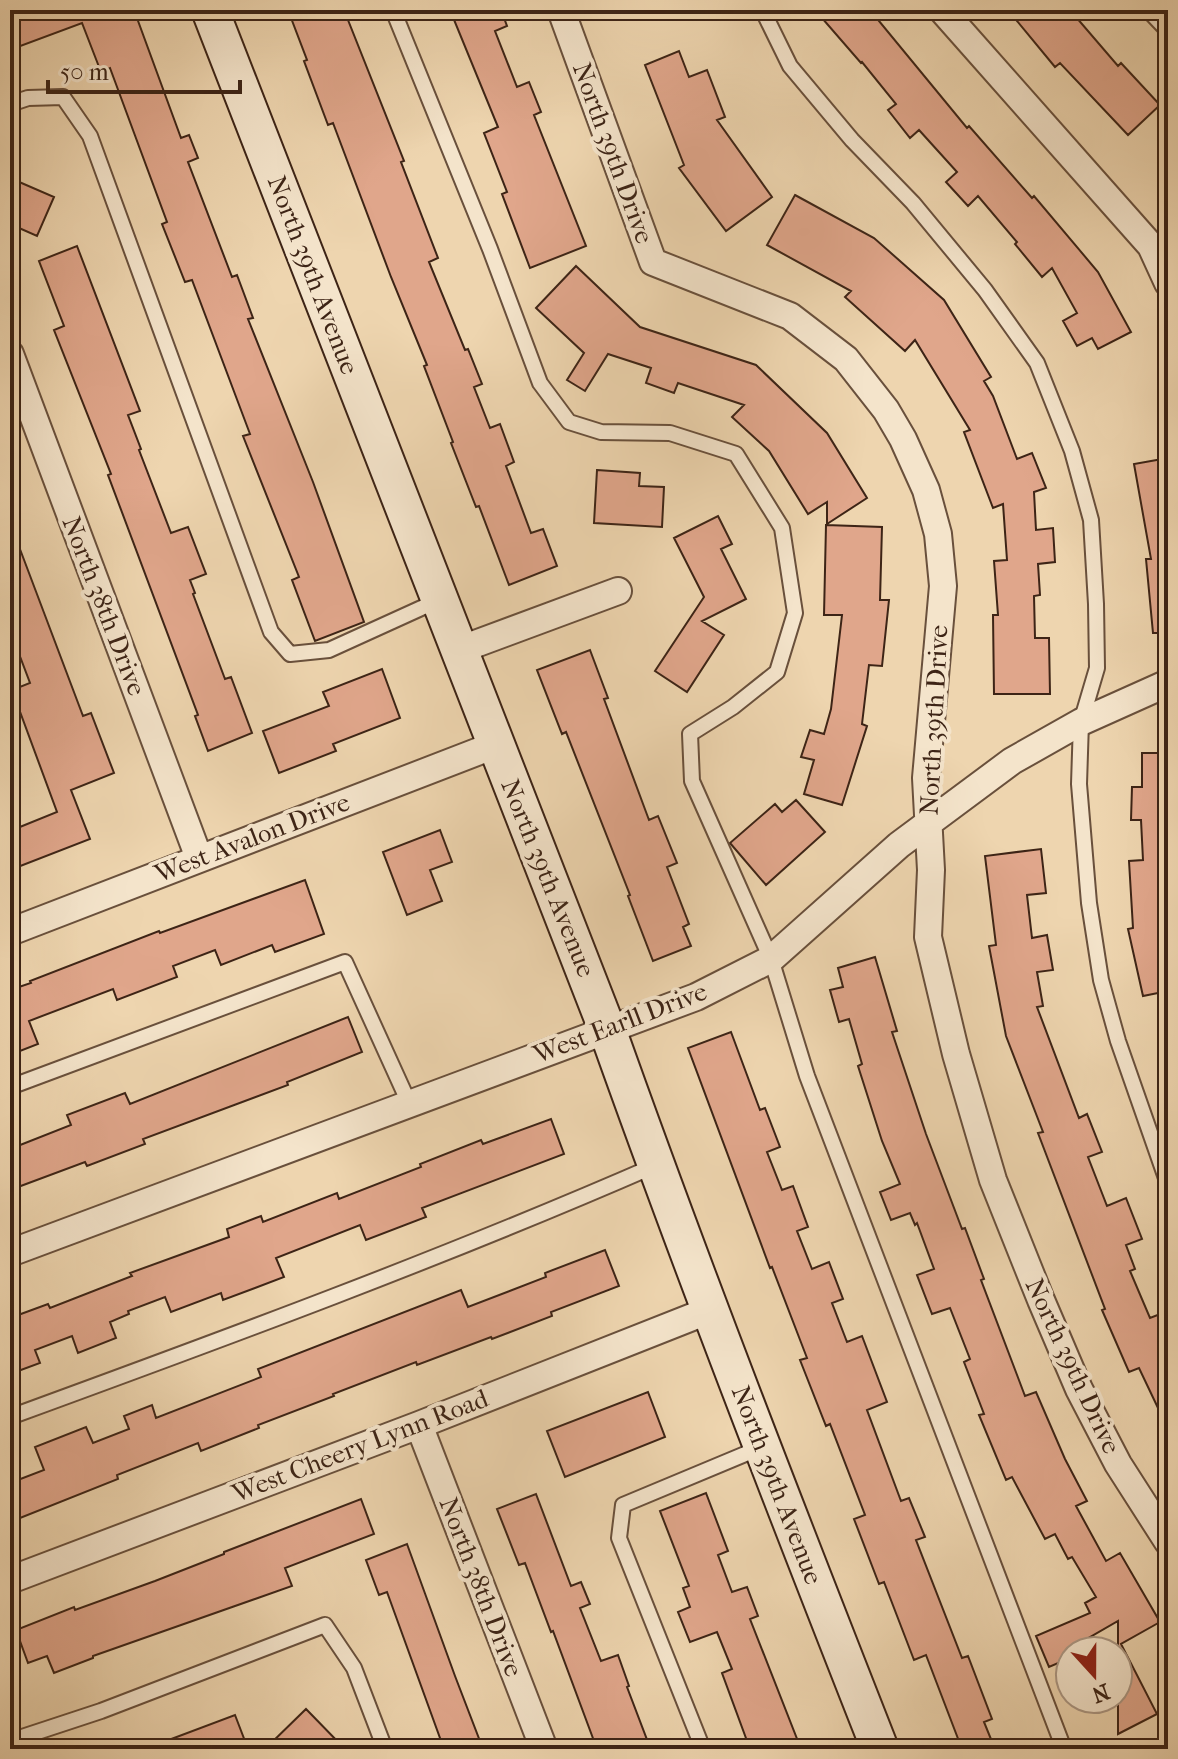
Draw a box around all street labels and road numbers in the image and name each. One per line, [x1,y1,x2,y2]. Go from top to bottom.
street label: North 39th Drive [566,58,660,248]
street label: North 39th Avenue [261,171,365,379]
street label: North 38th Drive [56,512,152,700]
street label: North 39th Drive [914,624,954,816]
street label: North 39th Avenue [494,775,602,982]
street label: West Avalon Drive [149,786,354,890]
street label: West Earll Drive [528,976,711,1071]
street label: North 39th Drive [1019,1273,1127,1459]
street label: North 39th Avenue [725,1381,829,1589]
street label: West Cheery Lynn Road [227,1383,493,1510]
street label: North 38th Drive [433,1493,529,1681]

